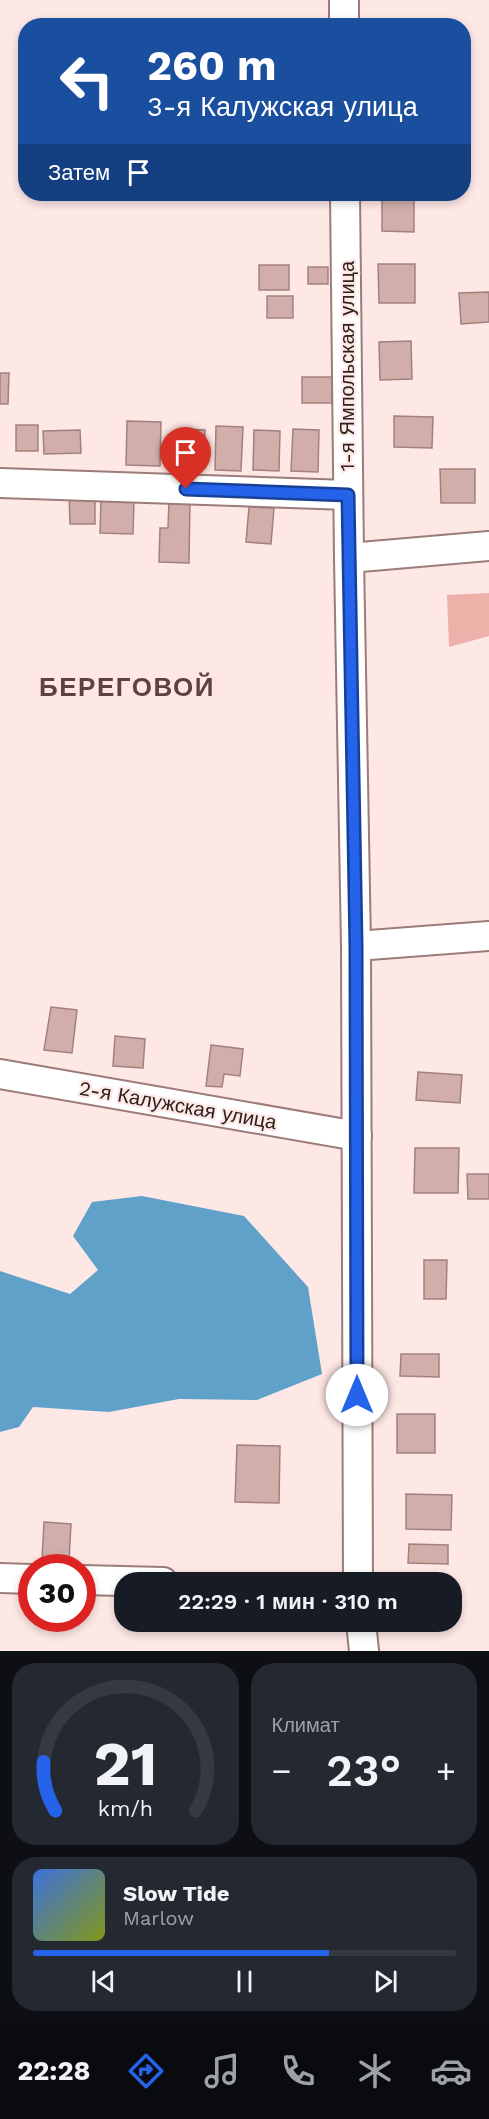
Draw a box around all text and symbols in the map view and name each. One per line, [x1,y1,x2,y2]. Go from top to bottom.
text: 260 m [147,41,277,90]
icon: left [48,42,126,120]
text: 3-я Калужская улица [147,91,418,123]
icon: arrive [122,156,155,189]
text: Затем [48,160,110,185]
street label: 1-я Ямпольская улица [335,260,359,471]
pin [160,427,211,489]
icon: arrive [169,436,202,469]
district label: БЕРЕГОВОЙ [39,672,215,702]
street label: 2-я Калужская улица [77,1076,279,1134]
position arrow [325,1363,389,1427]
speed limit sign: 30 [18,1554,96,1632]
text: 22:29 · 1 мин · 310 m [178,1589,398,1614]
text: Климат [272,1713,340,1737]
text: 21 [93,1727,157,1800]
text: 23° [326,1744,401,1797]
text: − [272,1751,291,1790]
text: + [436,1751,456,1790]
text: km/h [98,1796,153,1821]
text: Slow Tide [123,1881,230,1906]
text: Marlow [123,1906,194,1930]
icon: previous [87,1965,120,1998]
icon: pause [228,1965,261,1998]
icon: next [369,1965,402,1998]
icon: directions [125,2050,167,2092]
icon: music [201,2050,243,2092]
icon: phone [277,2050,319,2092]
icon: climate [354,2050,396,2092]
icon: car [430,2050,472,2092]
text: 22:28 [17,2055,90,2087]

